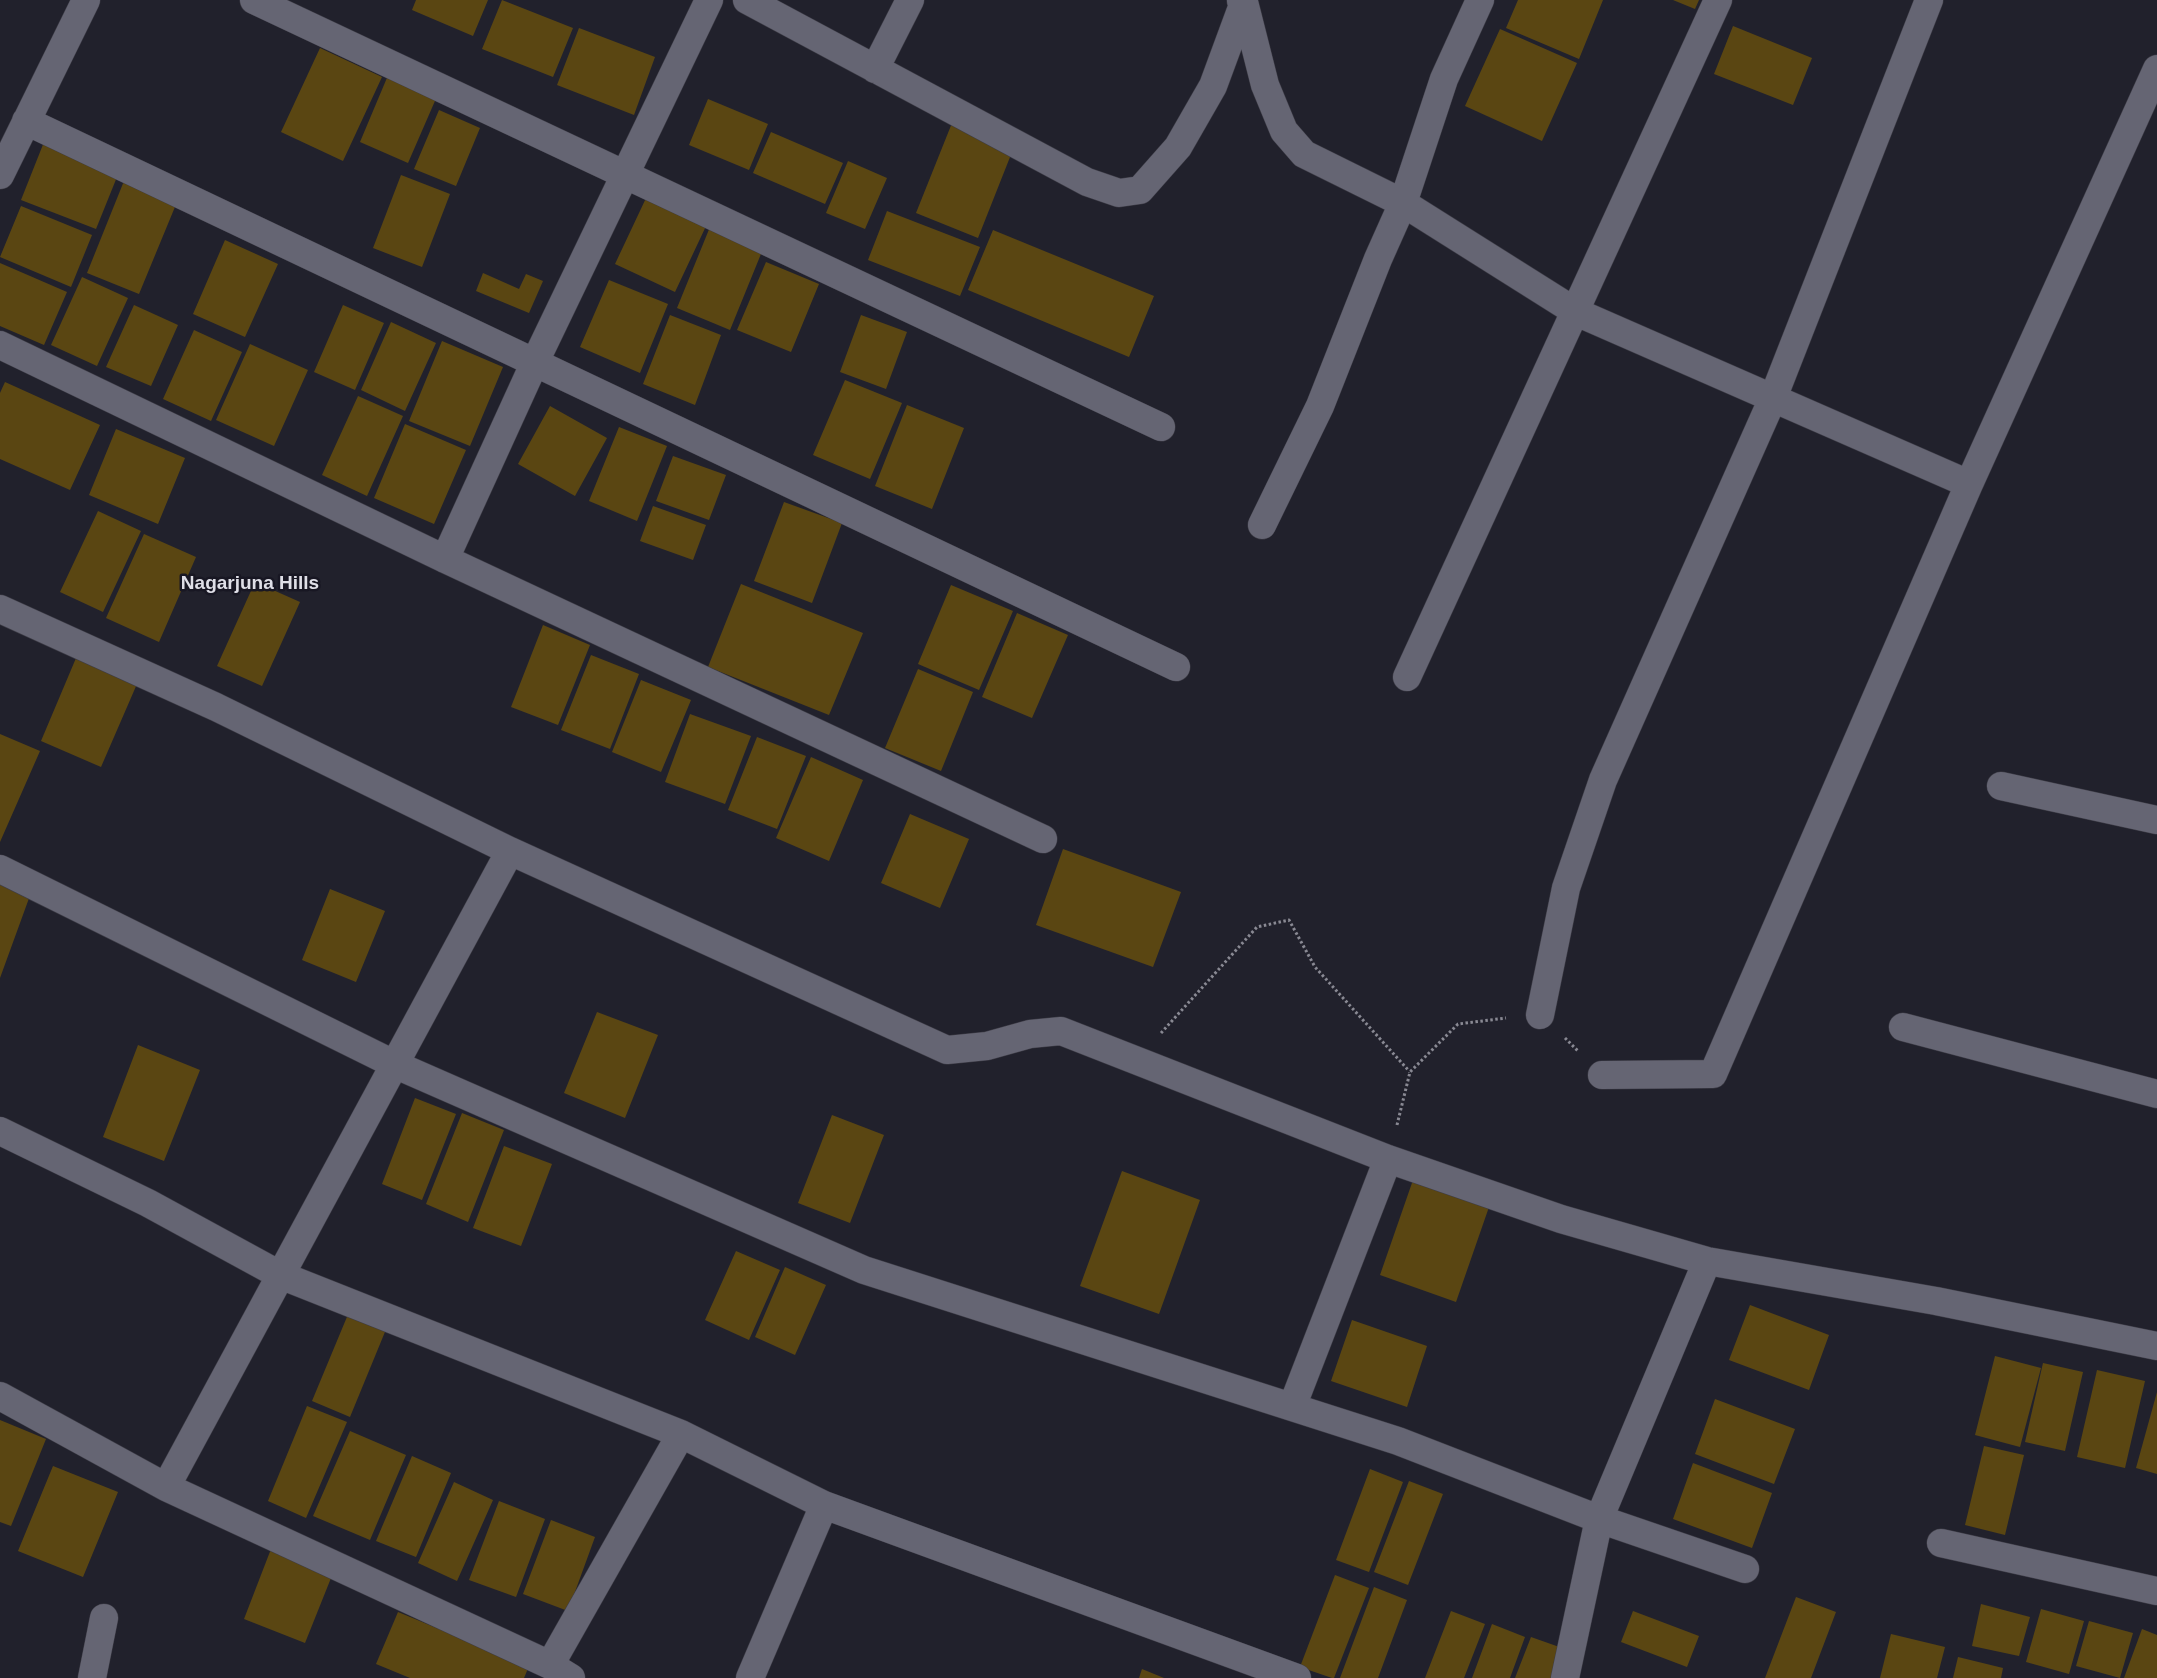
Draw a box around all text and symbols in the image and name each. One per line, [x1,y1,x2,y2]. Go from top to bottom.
district label: Nagarjuna Hills [181,573,319,595]

